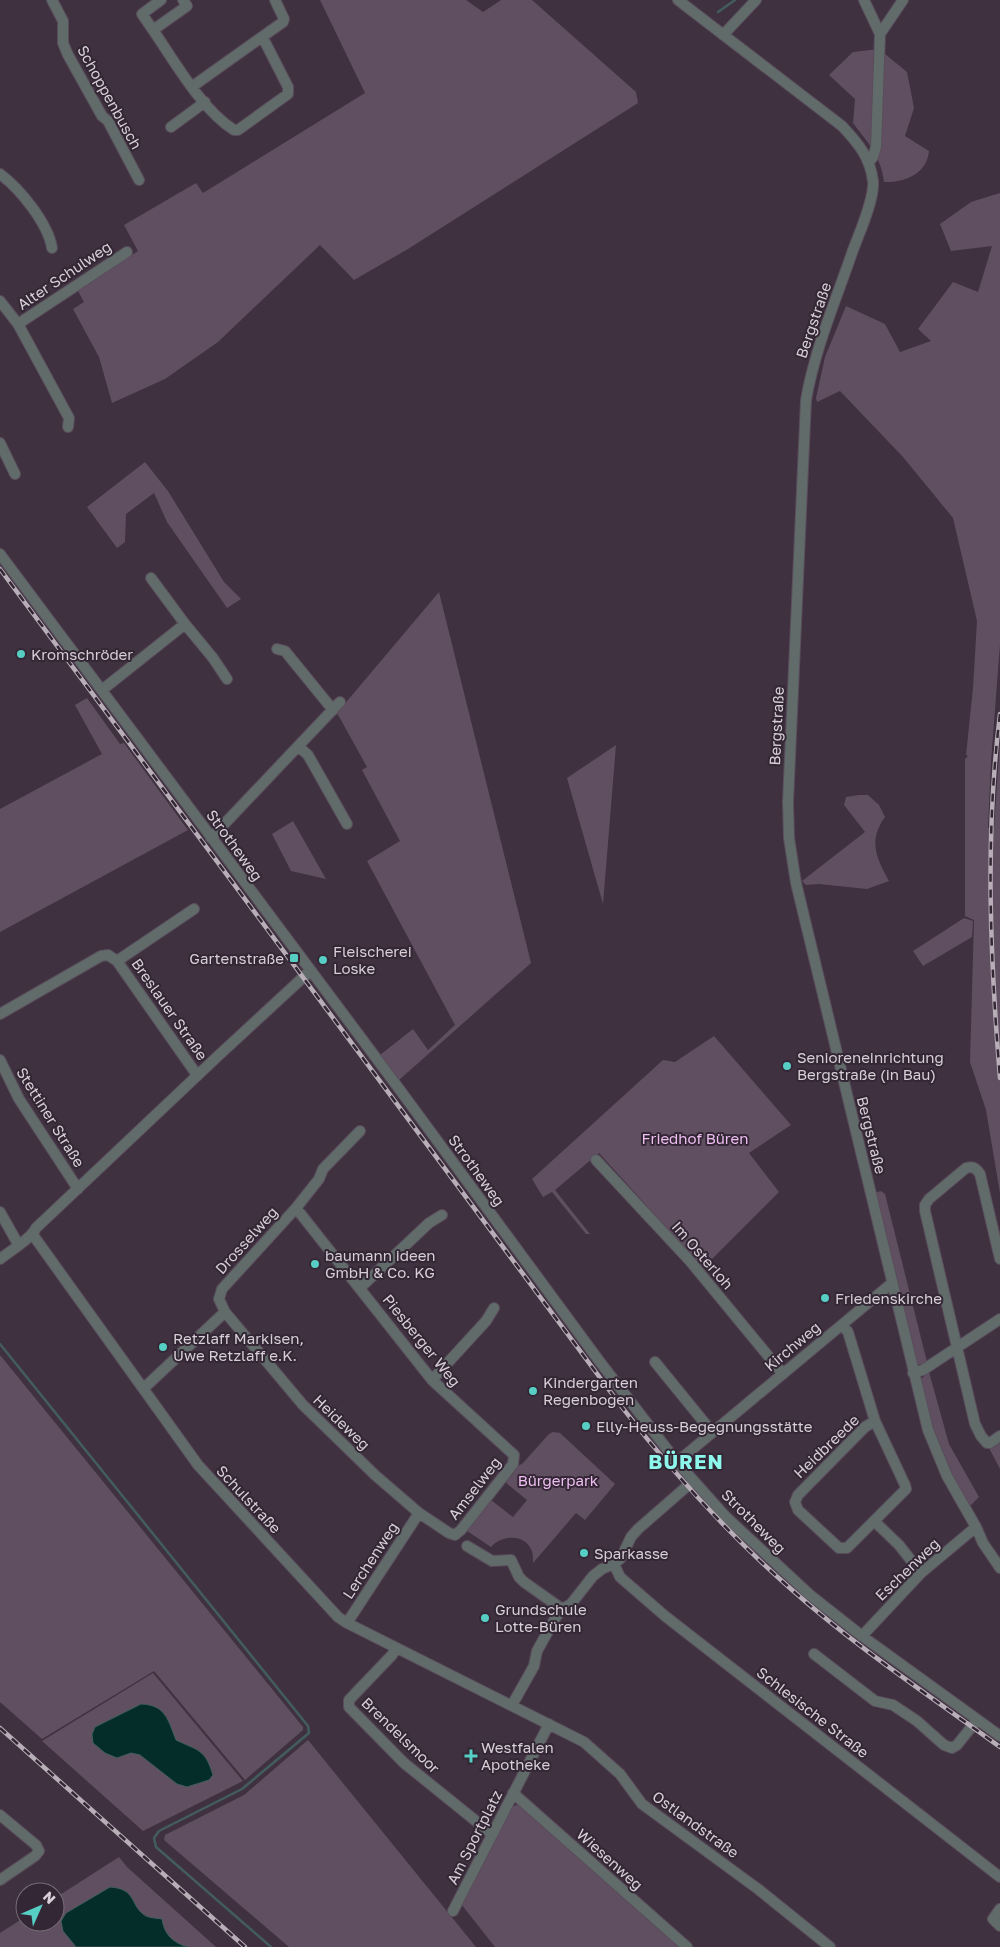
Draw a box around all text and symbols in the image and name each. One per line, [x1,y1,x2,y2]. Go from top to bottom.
street label: Schoppenbusch [74,42,146,152]
street label: Alter Schulweg [14,237,114,313]
street label: Bergstraße [792,279,834,360]
place label: Kromschröder [31,645,133,663]
marker: Kromschröder [15,648,27,660]
street label: Bergstraße [765,686,787,766]
street label: Strotheweg [203,806,267,884]
place label: Fleischerei Loske [333,942,412,977]
place label: Gartenstraße [189,949,284,967]
marker: Gartenstraße [288,952,300,964]
marker: Fleischerei Loske [317,954,329,966]
street label: Breslauer Straße [128,955,212,1064]
place label: Senioreneinrichtung Bergstraße (in Bau) [797,1048,944,1083]
marker: Senioreneinrichtung Bergstraße (in Bau) [781,1060,793,1072]
street label: Stettiner Straße [13,1064,89,1170]
street label: Bergstraße [854,1094,890,1176]
park label: Friedhof Büren [642,1129,748,1147]
street label: Strotheweg [445,1131,509,1209]
street label: Drosselweg [211,1203,281,1277]
street label: Im Osterloh [669,1217,737,1293]
place label: baumann ideen GmbH & Co. KG [325,1246,436,1281]
marker: baumann ideen GmbH & Co. KG [309,1258,321,1270]
place label: Friedenskirche [835,1289,942,1307]
street label: Piesberger Weg [379,1290,465,1390]
marker: Friedenskirche [819,1292,831,1304]
street label: Kirchweg [760,1317,824,1375]
place label: Retzlaff Markisen, Uwe Retzlaff e.K. [173,1329,304,1364]
marker: Retzlaff Markisen, Uwe Retzlaff e.K. [157,1341,169,1353]
place label: Kindergarten Regenbogen [543,1373,638,1408]
marker: Kindergarten Regenbogen [527,1385,539,1397]
street label: Heideweg [310,1391,374,1453]
street label: Heidbreede [790,1410,863,1482]
place label: Elly-Heuss-Begegnungsstätte [596,1417,813,1435]
marker: Elly-Heuss-Begegnungsstätte [580,1420,592,1432]
district label: BÜREN [648,1449,724,1473]
street label: Amselweg [444,1453,504,1523]
street label: Schulstraße [213,1461,285,1537]
park label: Bürgerpark [518,1471,599,1489]
street label: Strotheweg [718,1485,790,1557]
street label: Lerchenweg [339,1518,401,1602]
street label: Eschenweg [871,1534,943,1604]
place label: Sparkasse [594,1544,669,1562]
marker: Sparkasse [578,1547,590,1559]
place label: Grundschule Lotte-Büren [495,1600,587,1635]
marker: Grundschule Lotte-Büren [479,1612,491,1624]
street label: Schlesische Straße [753,1663,873,1761]
street label: Brendelsmoor [358,1693,444,1777]
place label: Westfalen Apotheke [481,1738,554,1773]
marker: Westfalen Apotheke [465,1750,477,1762]
street label: Am Sportplatz [443,1787,506,1887]
street label: Ostlandstraße [649,1787,743,1862]
street label: Wiesenweg [573,1825,647,1893]
north arrow [15,1882,65,1932]
text: N [40,1888,59,1907]

